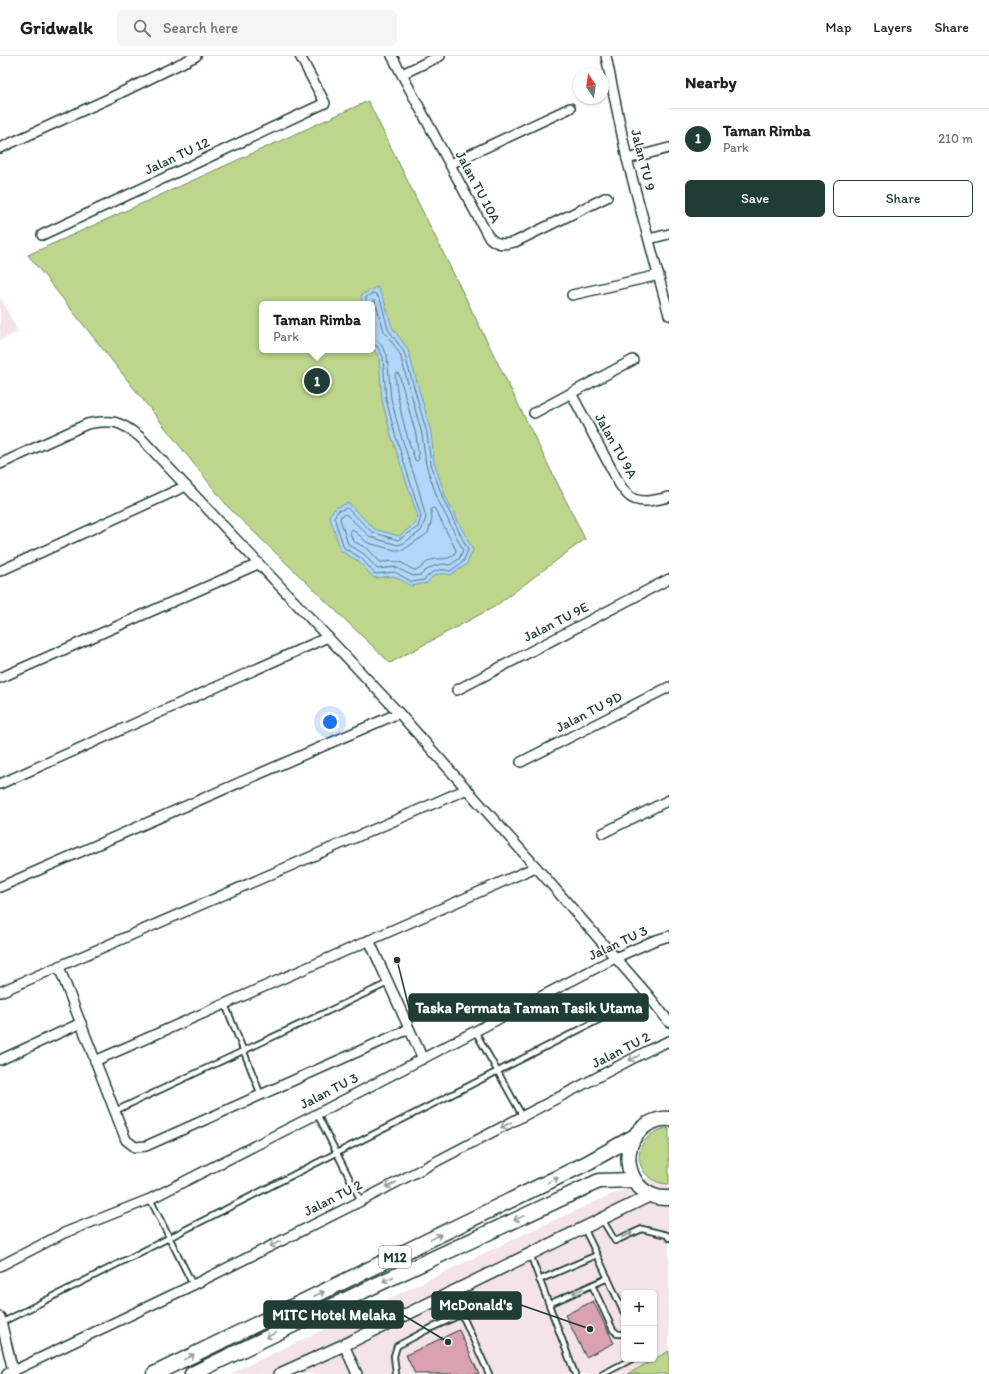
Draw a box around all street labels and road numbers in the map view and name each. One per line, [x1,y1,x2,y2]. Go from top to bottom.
street label: Jalan TU 9 [627,127,659,193]
street label: Jalan TU 12 [142,133,213,178]
street label: Jalan TU 10A [452,148,504,226]
street label: Jalan TU 9A [591,410,641,482]
street label: Jalan TU 9E [521,598,592,646]
street label: Jalan TU 9D [553,688,625,736]
street label: Jalan TU 3 [586,922,651,964]
street label: Jalan TU 2 [589,1028,653,1072]
street label: Jalan TU 3 [297,1069,361,1113]
street label: Jalan TU 2 [301,1176,365,1220]
road number: M12 [379,1246,411,1268]

